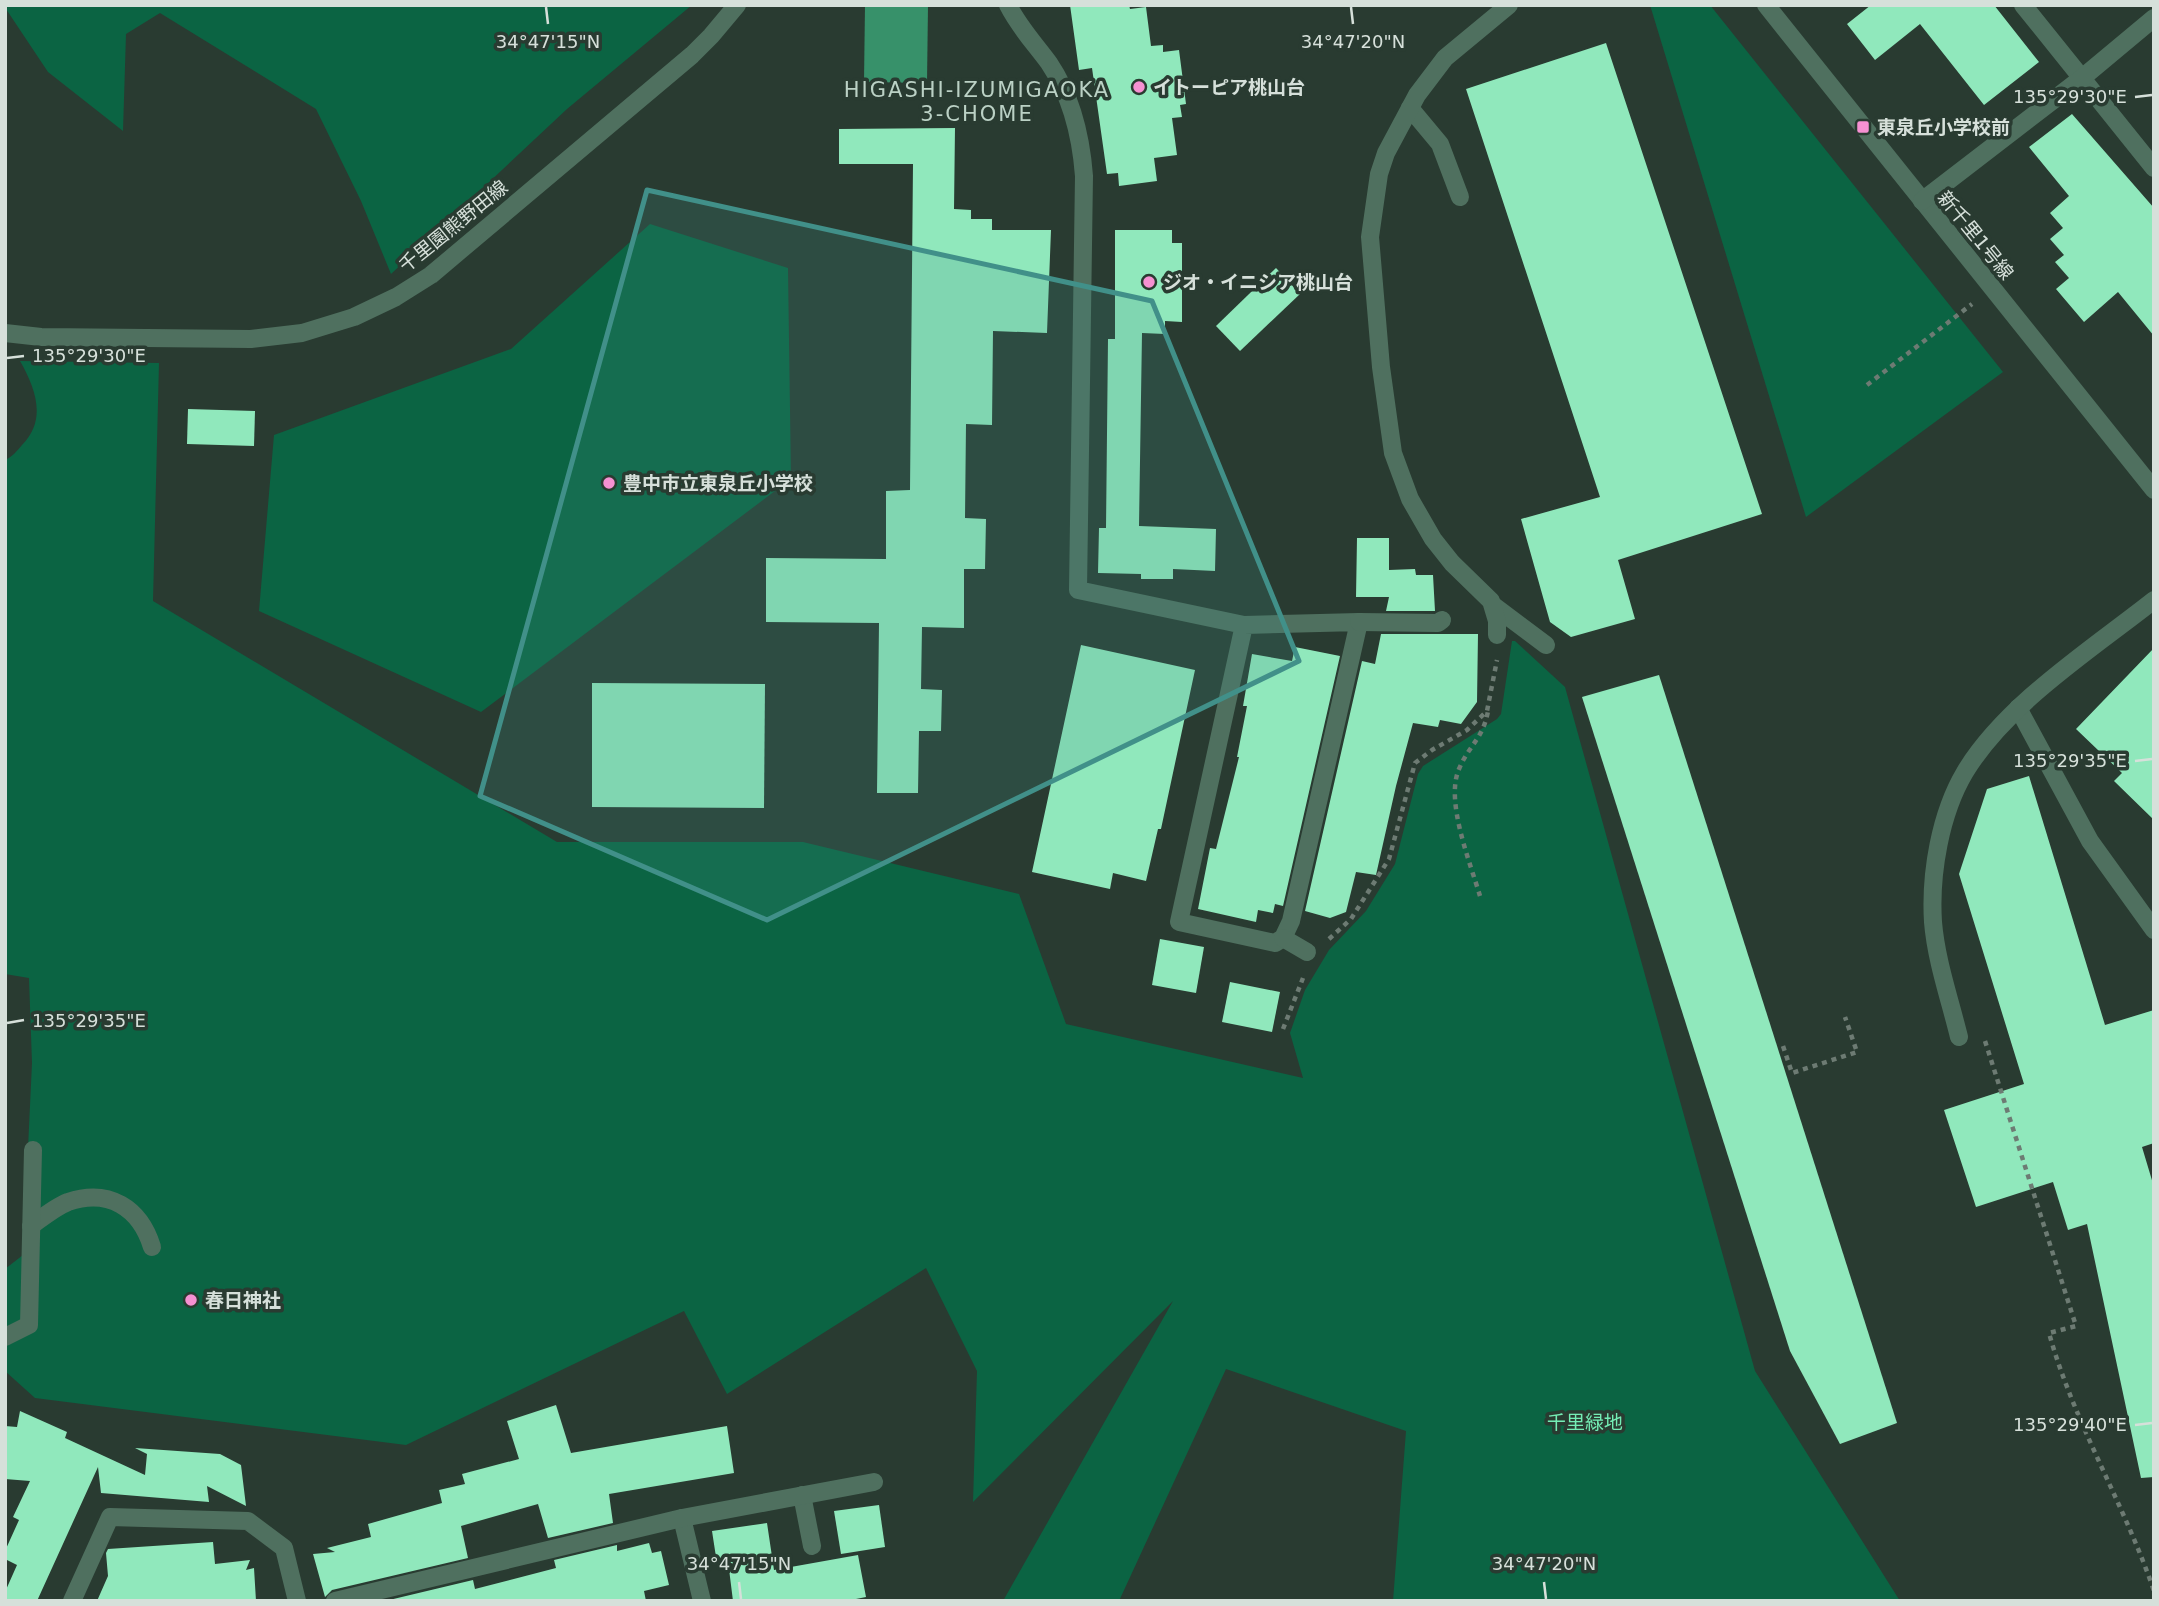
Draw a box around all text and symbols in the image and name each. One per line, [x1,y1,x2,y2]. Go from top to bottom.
text: 34°47'15"N [496,31,600,52]
text: 34°47'20"N [1301,31,1405,52]
place label: イトーピア桃山台 [1153,76,1305,98]
district label: HIGASHI-IZUMIGAOKA 3-CHOME [844,78,1110,126]
marker: イトーピア桃山台 [1131,79,1147,95]
text: 135°29'30"E [2013,86,2127,107]
place label: 東泉丘小学校前 [1877,116,2010,138]
marker: 東泉丘小学校前 [1855,119,1871,135]
street label: 千里園熊野田線 [394,176,512,276]
street label: 新千里1号線 [1934,186,2018,284]
place label: ジオ・イニシア桃山台 [1163,271,1353,293]
marker: ジオ・イニシア桃山台 [1141,274,1157,290]
text: 135°29'30"E [32,345,146,366]
place label: 豊中市立東泉丘小学校 [623,472,813,494]
marker: 豊中市立東泉丘小学校 [601,475,617,491]
text: 135°29'35"E [2013,750,2127,771]
text: 135°29'35"E [32,1010,146,1031]
place label: 春日神社 [205,1289,281,1311]
marker: 春日神社 [183,1292,199,1308]
park label: 千里緑地 [1547,1411,1623,1433]
text: 135°29'40"E [2013,1414,2127,1435]
text: 34°47'15"N [687,1553,791,1574]
text: 34°47'20"N [1492,1553,1596,1574]

